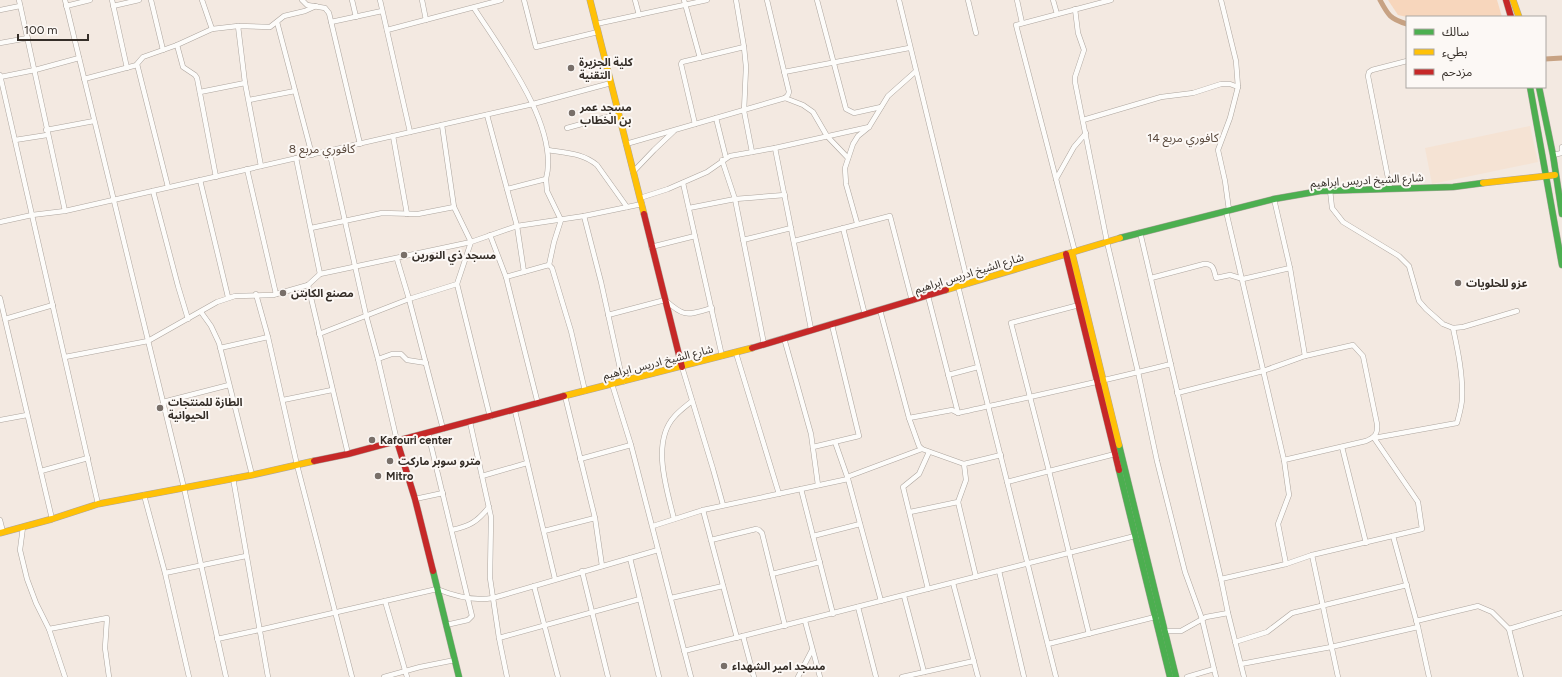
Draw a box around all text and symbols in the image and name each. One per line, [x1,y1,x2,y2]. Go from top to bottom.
scale bar [18,16,88,42]
legend [1406,16,1546,88]
text: 100 m [24,23,58,37]
text: سالك [1442,25,1469,39]
text: بطيء [1442,45,1468,62]
place label: كلية الجزيرة التقنية [579,56,634,82]
marker: كلية الجزيرة التقنية [566,63,576,73]
text: مزدحم [1442,65,1472,81]
place label: مسجد عمر بن الخطاب [579,101,632,127]
marker: مسجد عمر بن الخطاب [567,108,577,118]
district label: كافوري مربع 14 [1147,131,1220,148]
district label: كافوري مربع 8 [289,142,356,159]
street label: شارع الشيخ ادريس ابراهيم [1310,171,1424,192]
place label: مسجد ذي النورين [412,249,496,265]
marker: مسجد ذي النورين [399,250,409,260]
street label: شارع الشيخ ادريس ابراهيم [913,251,1026,298]
place label: عزو للحلويات [1466,277,1528,290]
marker: عزو للحلويات [1453,278,1463,288]
place label: مصنع الكابتن [291,287,354,302]
marker: مصنع الكابتن [278,288,288,298]
street label: شارع الشيخ ادريس ابراهيم [602,342,716,384]
place label: الطازة للمنتجات الحيوانية [168,396,243,422]
marker: الطازة للمنتجات الحيوانية [155,403,165,413]
place label: Kafouri center [380,434,453,447]
marker: Kafouri center [367,435,377,445]
place label: مترو سوبر ماركت [398,455,481,468]
marker: مترو سوبر ماركت [385,456,395,466]
place label: Mitro [386,470,414,483]
marker: Mitro [373,471,383,481]
place label: مسجد امير الشهداء [732,660,825,673]
marker: مسجد امير الشهداء [719,661,729,671]

